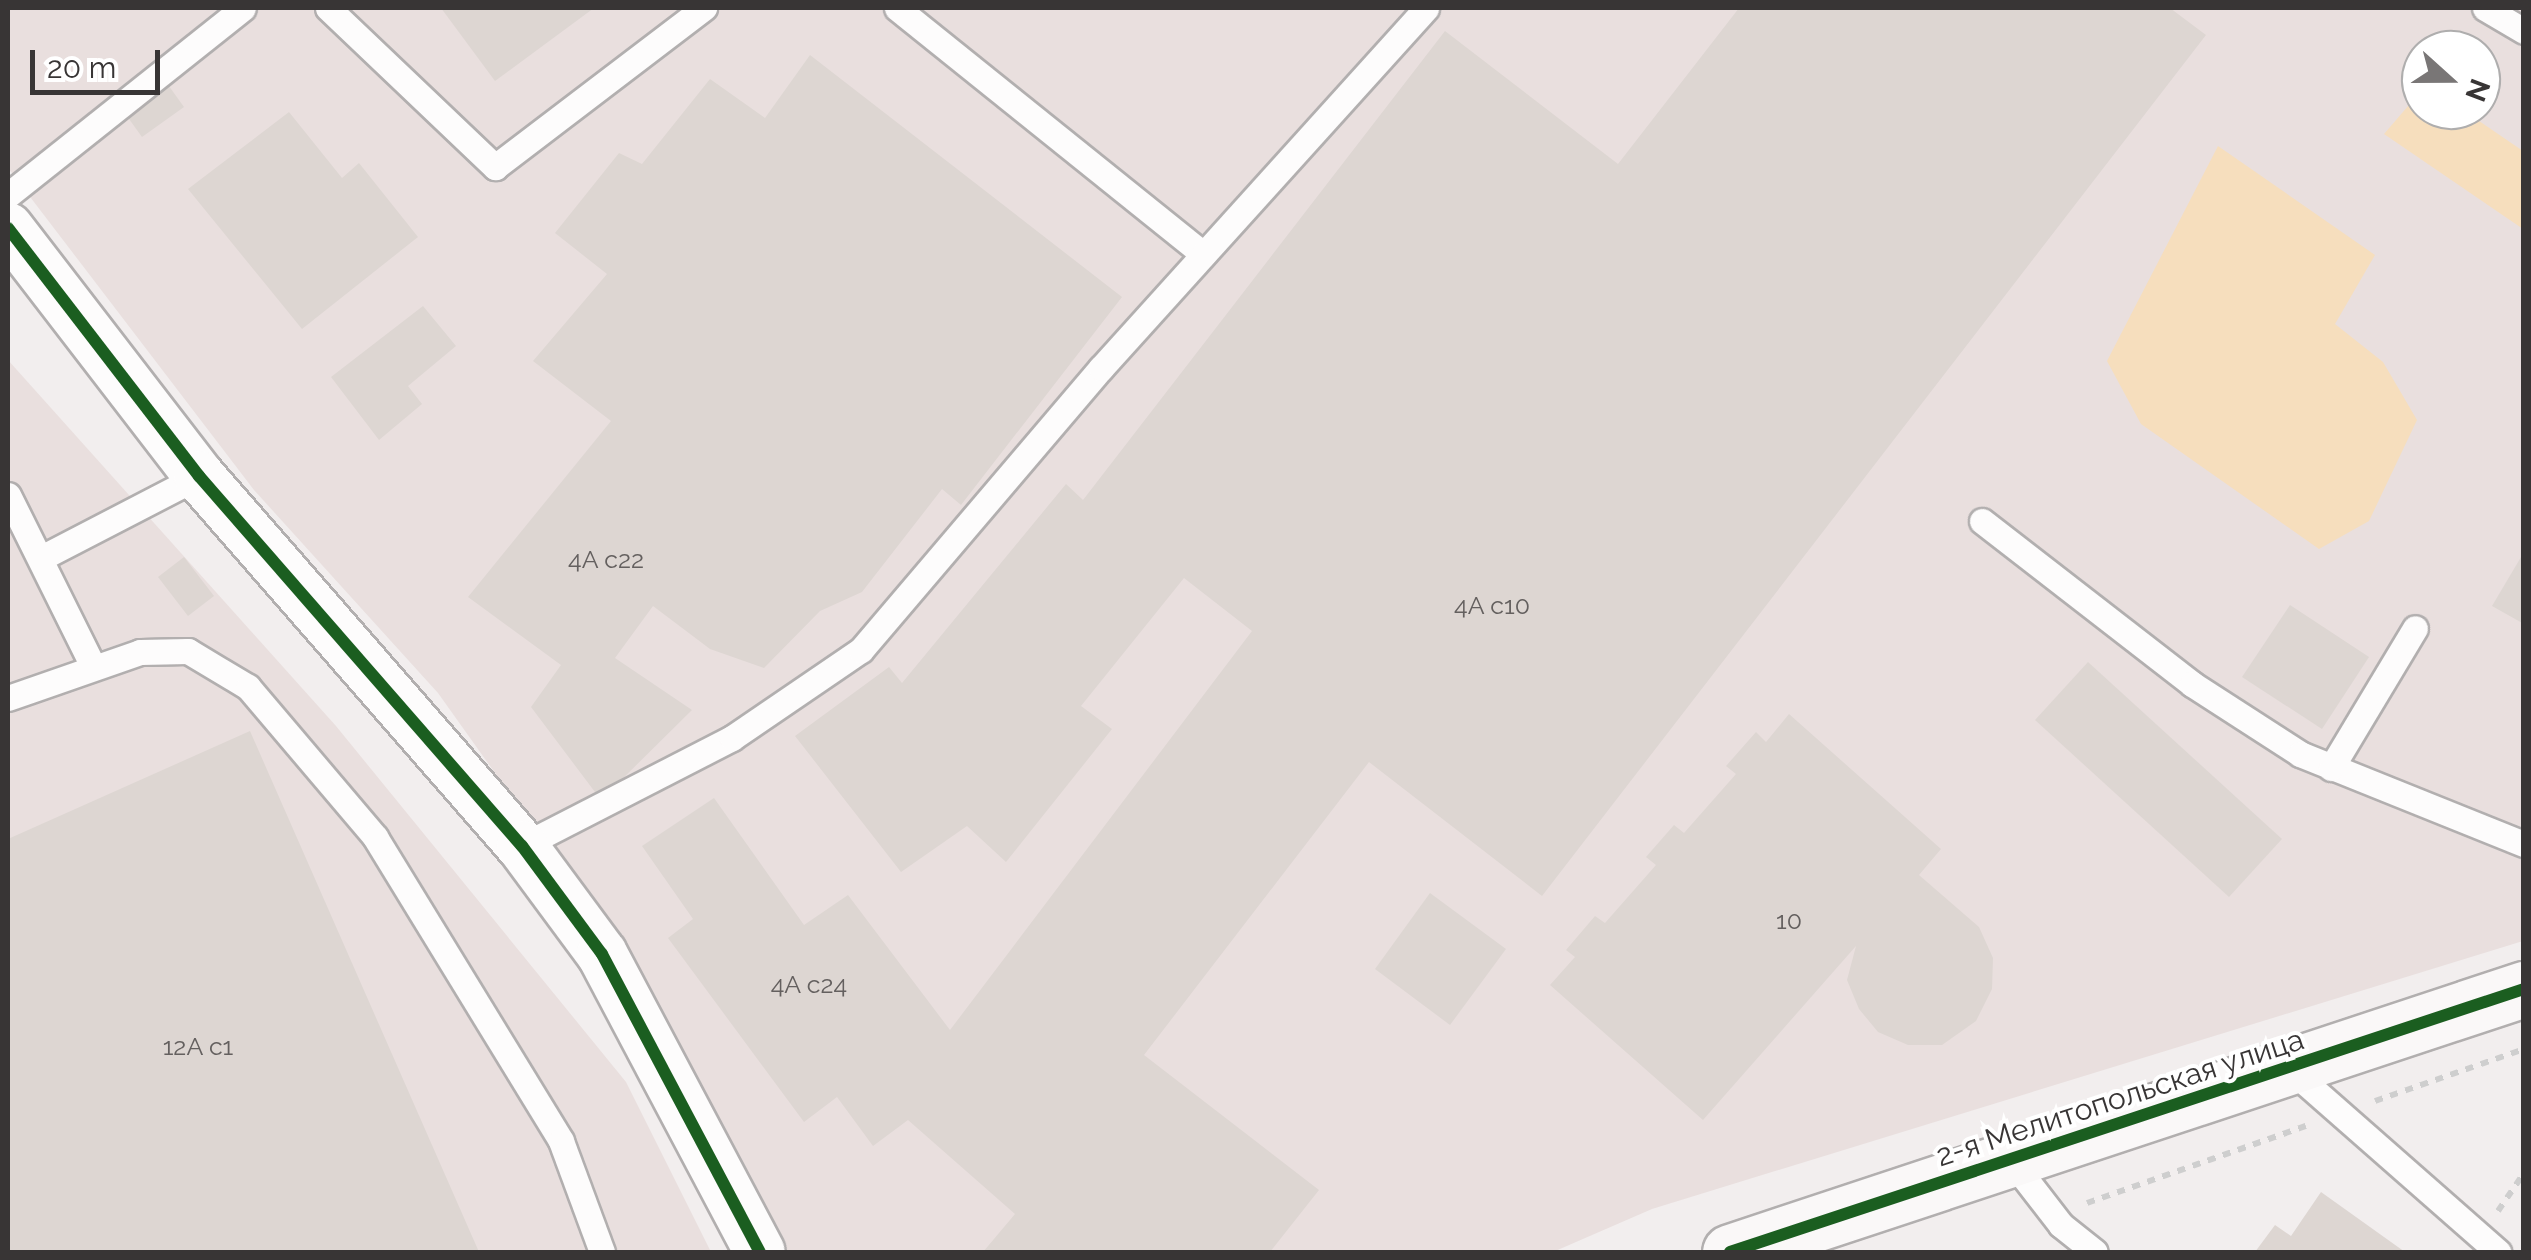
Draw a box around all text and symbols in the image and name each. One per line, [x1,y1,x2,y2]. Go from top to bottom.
scale bar [35,30,165,92]
north arrow [2401,30,2501,130]
text: 20 m [47,50,116,85]
text: N [2458,74,2497,106]
house number: 4А с22 [568,544,644,574]
house number: 4А с10 [1454,590,1530,620]
house number: 10 [1776,905,1802,935]
house number: 4А с24 [770,969,848,999]
street label: 2-я Мелитопольская улица [1931,1021,2309,1175]
house number: 12А с1 [162,1031,234,1061]

